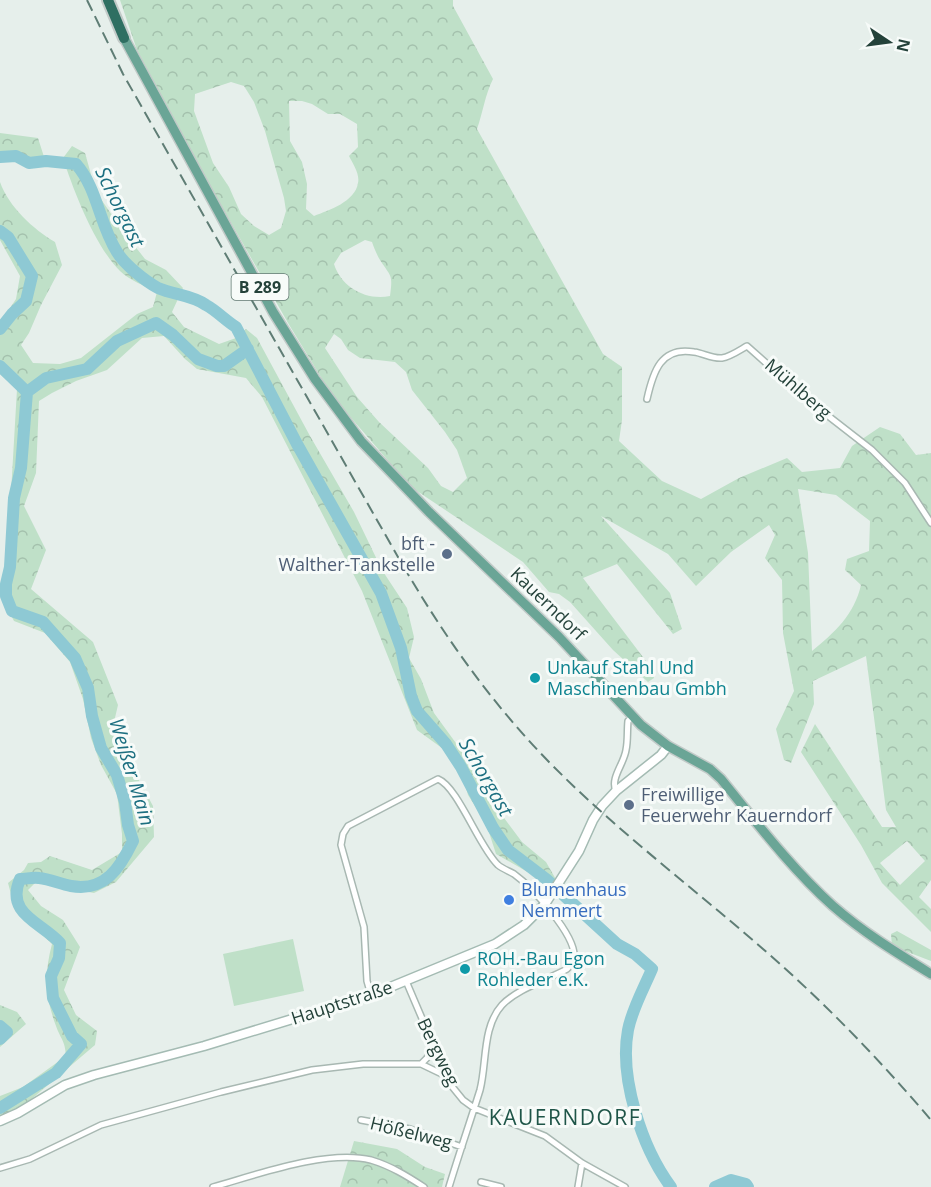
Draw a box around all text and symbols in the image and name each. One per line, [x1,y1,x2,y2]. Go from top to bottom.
north arrow [859,12,919,72]
text: N [891,37,916,54]
water label: Schorgast [89,162,152,253]
road number: B 289 [232,274,288,300]
street label: Mühlberg [760,353,837,424]
place label: bft - Walther-Tankstelle [278,531,435,576]
marker: bft - Walther-Tankstelle [440,547,454,561]
street label: Kauerndorf [506,561,592,646]
place label: Unkauf Stahl Und Maschinenbau Gmbh [547,655,727,700]
marker: Unkauf Stahl Und Maschinenbau Gmbh [528,671,542,685]
water label: Weißer Main [103,715,162,829]
water label: Schorgast [453,732,521,822]
place label: Freiwillige Feuerwehr Kauerndorf [641,782,833,827]
marker: Freiwillige Feuerwehr Kauerndorf [622,798,636,812]
place label: Blumenhaus Nemmert [521,877,627,922]
marker: Blumenhaus Nemmert [502,893,516,907]
place label: ROH.-Bau Egon Rohleder e.K. [477,946,605,991]
marker: ROH.-Bau Egon Rohleder e.K. [458,962,472,976]
street label: Hauptstraße [288,974,396,1030]
street label: Bergweg [412,1014,466,1090]
district label: KAUERNDORF [489,1103,641,1131]
street label: Hößelweg [368,1110,455,1154]

